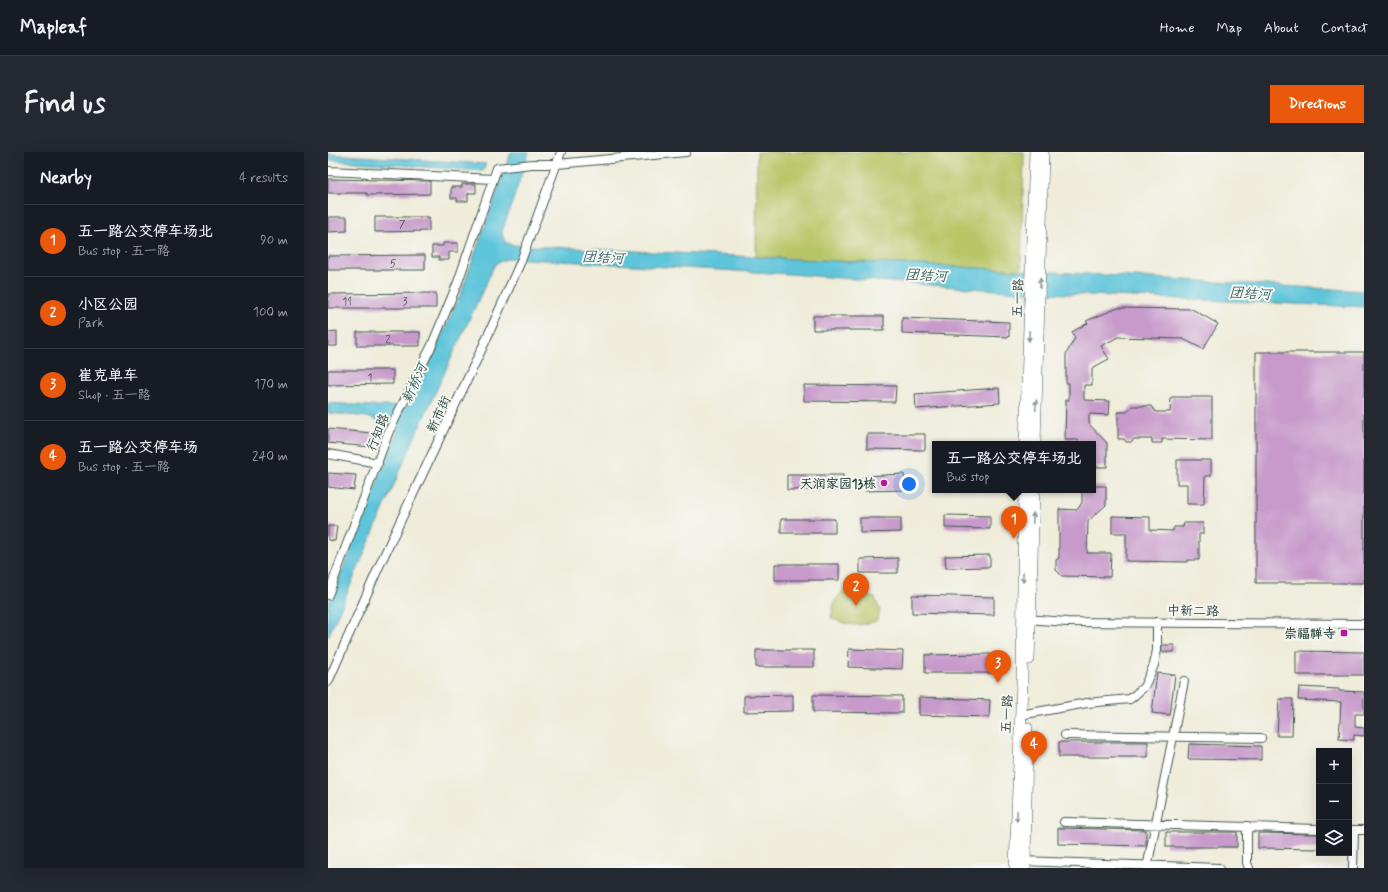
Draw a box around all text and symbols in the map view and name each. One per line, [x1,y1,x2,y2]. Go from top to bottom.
text: Mapleaf [20,15,87,40]
text: Home [1160,19,1194,37]
text: Map [1216,19,1242,37]
text: About [1264,19,1299,37]
text: Contact [1321,19,1368,37]
button: Directions [1270,85,1364,123]
text: Find us [24,86,105,123]
text: Nearby [40,167,92,189]
text: 4 results [239,170,288,187]
house number: 7 [399,218,406,232]
text: 五一路公交停车场北 [78,222,213,242]
text: 1 [50,232,56,249]
text: 90 m [260,232,288,249]
text: Bus stop · 五一路 [78,243,170,260]
water label: 团结河 [582,248,626,268]
house number: 5 [390,257,397,271]
water label: 团结河 [905,266,949,286]
one-way arrow [1037,276,1043,289]
street label: 五一路 [1009,278,1028,318]
water label: 团结河 [1229,284,1273,304]
text: 小区公园 [78,295,138,315]
house number: 11 [342,295,352,309]
house number: 3 [403,295,408,309]
text: 2 [50,304,56,321]
text: 100 m [253,304,288,321]
text: Park [78,315,104,332]
one-way arrow [1026,330,1033,342]
house number: 2 [385,333,391,347]
water label: 新桥河 [398,359,432,406]
text: 崔克单车 [78,366,138,386]
house number: 1 [368,371,373,385]
text: 3 [50,376,56,393]
text: 170 m [254,376,288,393]
text: Shop · 五一路 [78,387,151,404]
street label: 新市街 [423,393,455,436]
one-way arrow [1033,399,1040,411]
street label: 行知路 [363,411,394,454]
text: 五一路公交停车场 [78,438,198,458]
popup [932,441,1096,493]
text: 4 [49,448,57,465]
text: 240 m [252,448,288,465]
text: 五一路公交停车场北 [946,449,1082,469]
text: Bus stop · 五一路 [78,459,170,476]
text: Bus stop [946,469,990,486]
your location [899,474,919,494]
place label: 天润家园13栋 [800,476,876,493]
marker: 天润家园13栋 [879,478,889,488]
pin: 1 [1001,506,1027,539]
one-way arrow [1030,511,1036,524]
one-way arrow [1020,571,1026,584]
pin: 2 [843,573,869,606]
street label: 中新二路 [1167,603,1219,620]
place label: 崇福禅寺 [1284,626,1336,643]
marker: 崇福禅寺 [1339,628,1349,638]
pin: 3 [985,650,1011,683]
street label: 五一路 [998,694,1017,734]
pin: 4 [1021,731,1047,764]
map controls [1316,748,1352,856]
button: + [1316,748,1352,784]
button: − [1316,784,1352,820]
one-way arrow [1014,810,1020,823]
button: layers [1316,820,1352,856]

